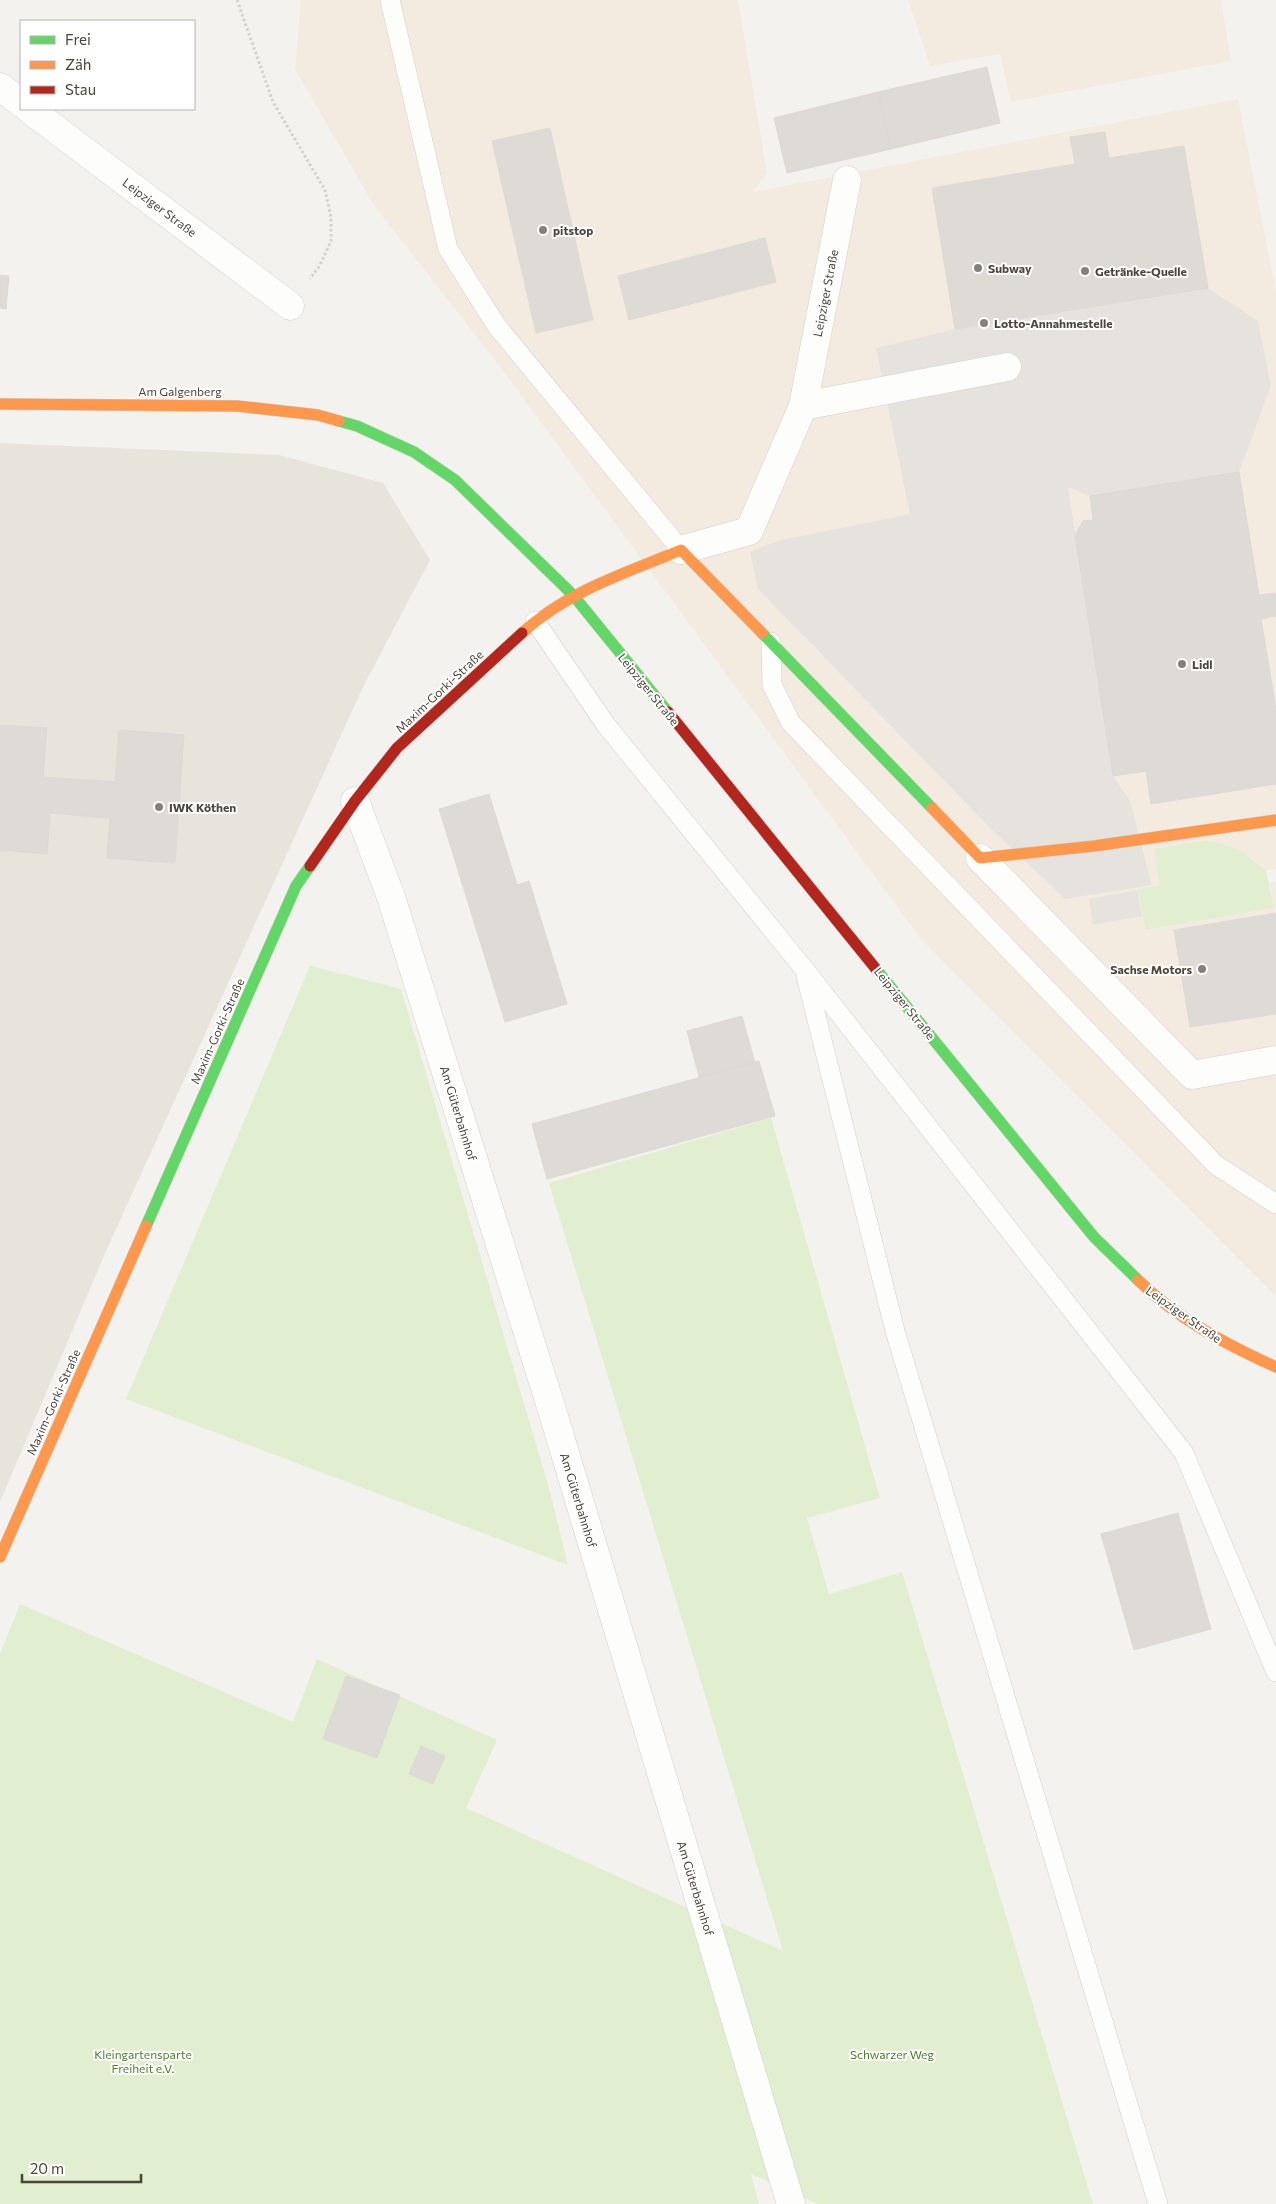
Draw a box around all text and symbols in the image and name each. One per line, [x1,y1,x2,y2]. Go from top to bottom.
legend [20,20,195,110]
text: Frei [65,30,91,48]
text: Zäh [65,55,91,73]
text: Stau [65,80,96,98]
street label: Leipziger Straße [120,175,200,239]
place label: pitstop [553,223,593,237]
marker: pitstop [537,224,549,236]
street label: Leipziger Straße [810,248,840,338]
place label: Subway [988,261,1032,275]
marker: Subway [972,262,984,274]
place label: Getränke-Quelle [1095,264,1187,278]
marker: Getränke-Quelle [1079,265,1091,277]
place label: Lotto-Annahmestelle [994,316,1113,330]
marker: Lotto-Annahmestelle [978,317,990,329]
street label: Am Galgenberg [138,384,222,398]
street label: Maxim-Gorki-Straße [392,647,486,735]
street label: Leipziger Straße [616,650,682,728]
place label: Lidl [1192,657,1213,671]
marker: Lidl [1176,658,1188,670]
place label: IWK Köthen [169,800,236,814]
marker: IWK Köthen [153,801,165,813]
place label: Sachse Motors [1110,962,1192,976]
marker: Sachse Motors [1196,963,1208,975]
street label: Leipziger Straße [872,964,938,1042]
street label: Maxim-Gorki-Straße [187,976,247,1086]
street label: Am Güterbahnhof [438,1064,480,1162]
street label: Leipziger Straße [1144,1283,1224,1345]
street label: Maxim-Gorki-Straße [23,1347,83,1457]
street label: Am Güterbahnhof [558,1451,600,1549]
street label: Am Güterbahnhof [675,1839,717,1937]
park label: Kleingartensparte Freiheit e.V. [94,2047,192,2075]
park label: Schwarzer Weg [850,2047,934,2061]
scale bar [22,2152,141,2184]
text: 20 m [30,2159,64,2177]

